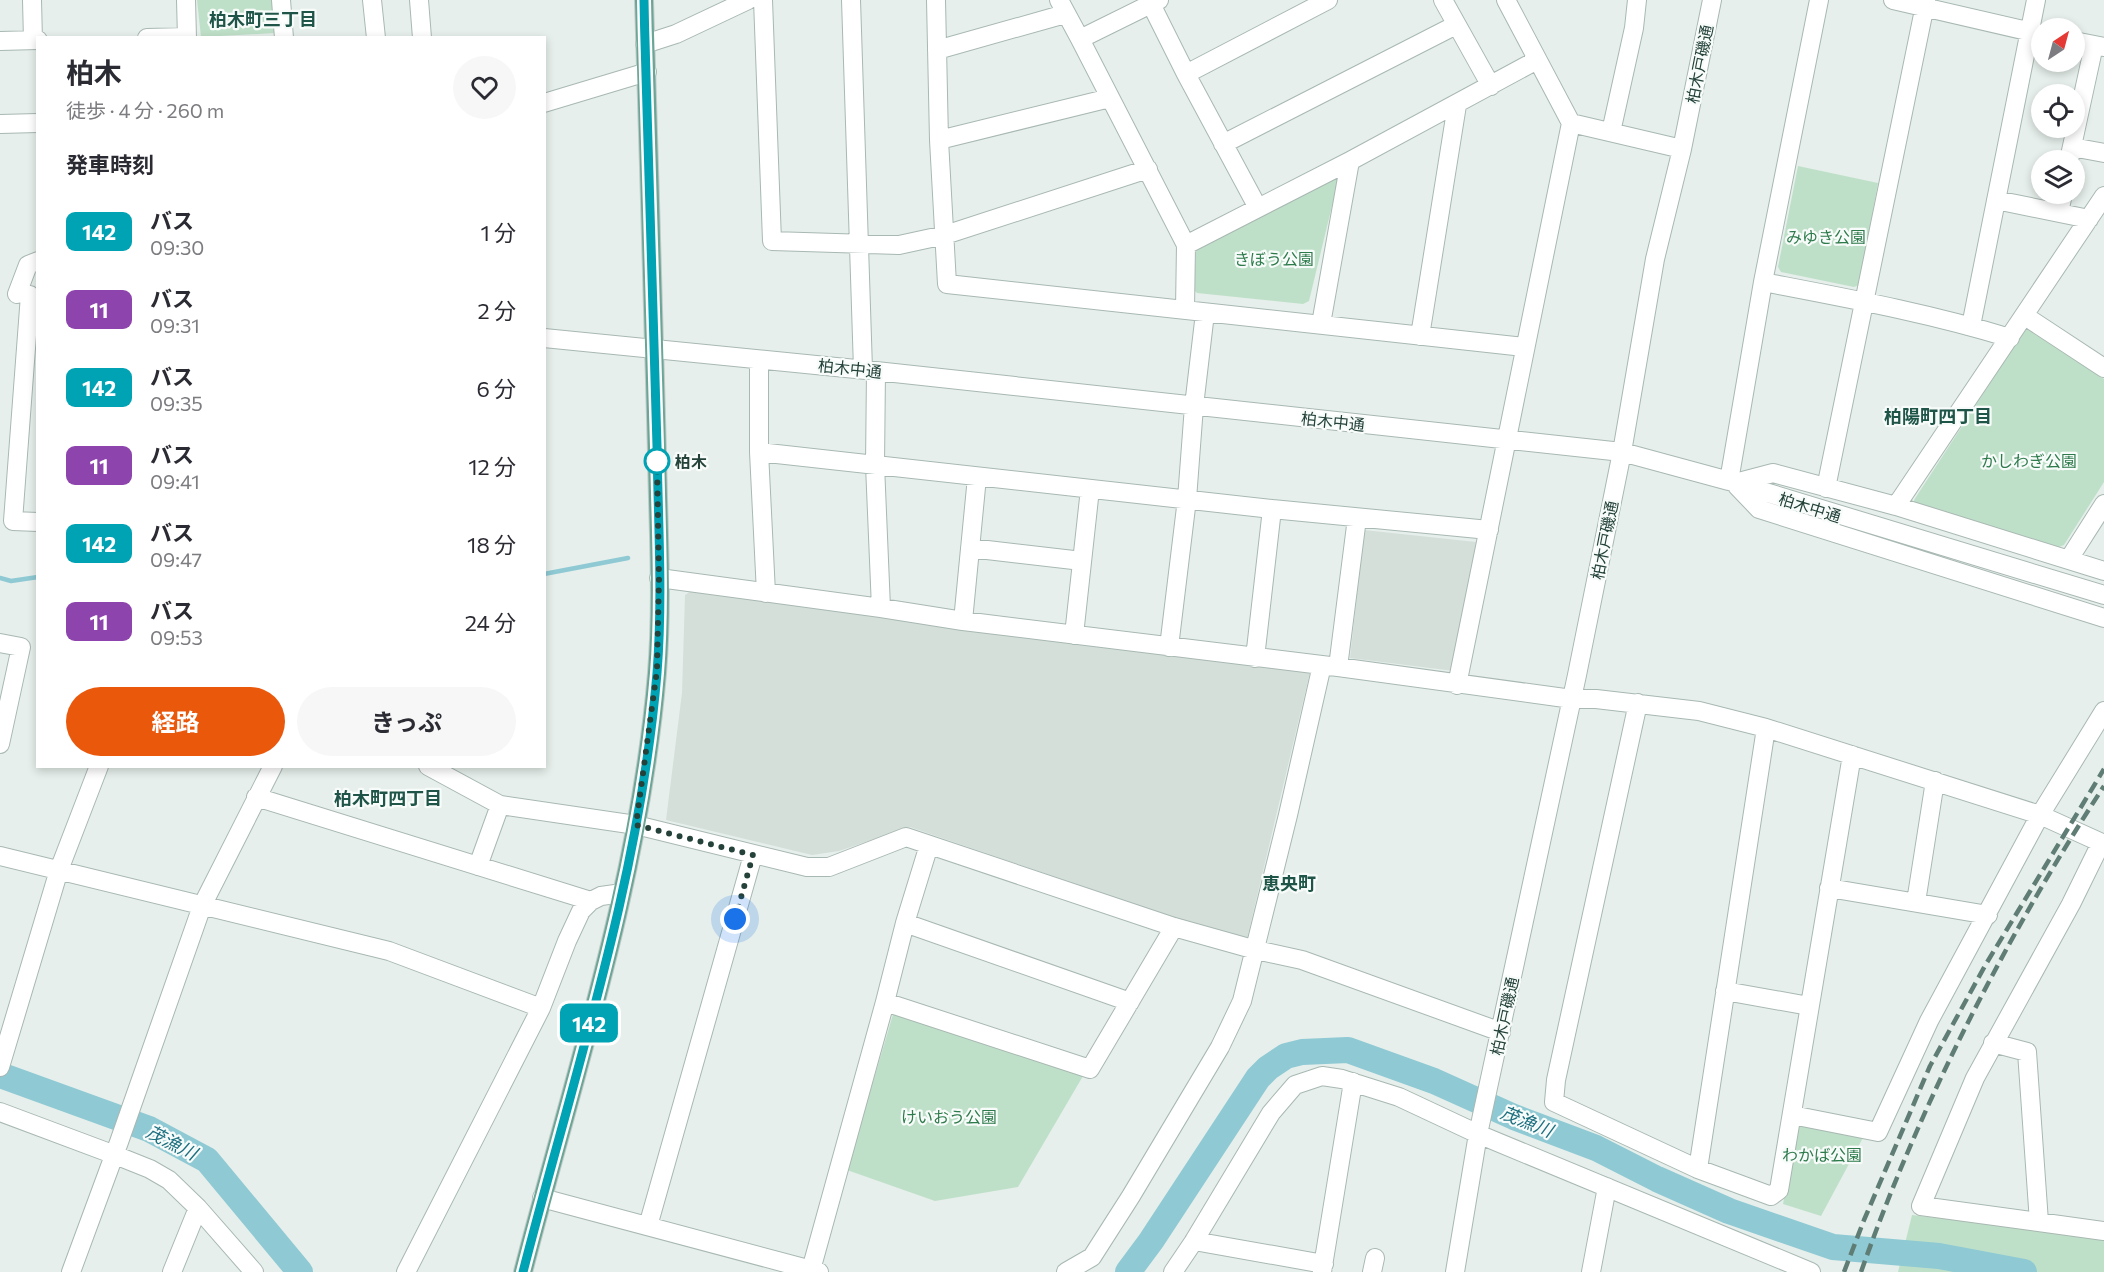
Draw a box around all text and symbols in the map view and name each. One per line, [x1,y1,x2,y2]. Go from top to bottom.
district label: 柏木町三丁目 [209,8,317,30]
north arrow [2031,18,2085,72]
map controls [2031,18,2085,204]
street label: 柏木戸磯通 [1682,23,1716,105]
text: 柏木 [66,55,122,89]
button: heart [453,56,516,119]
button: locate [2031,84,2085,138]
text: 徒歩 · 4 分 · 260 m [66,98,224,122]
button: layers [2031,150,2085,204]
text: 発車時刻 [66,151,154,178]
text: バス [150,207,194,234]
text: 142 [82,219,116,244]
text: 1 分 [480,219,516,246]
park label: みゆき公園 [1786,227,1866,246]
text: 09:30 [150,235,204,259]
park label: きぼう公園 [1234,249,1314,268]
text: バス [150,285,194,312]
text: 11 [89,297,109,322]
text: 2 分 [478,297,516,324]
text: 09:31 [150,313,200,337]
street label: 柏木中通 [817,355,883,381]
text: バス [150,363,194,390]
text: 142 [82,375,116,400]
text: 6 分 [476,375,516,402]
text: 09:35 [150,391,203,415]
district label: 柏陽町四丁目 [1884,405,1992,427]
street label: 柏木中通 [1300,408,1366,434]
text: バス [150,441,194,468]
marker: 柏木 [644,448,670,474]
park label: かしわぎ公園 [1981,451,2077,470]
place label: 柏木 [675,452,707,471]
text: 11 [89,453,109,478]
text: 12 分 [468,453,516,480]
text: 09:41 [150,469,200,493]
street label: 柏木中通 [1777,489,1843,525]
street label: 柏木戸磯通 [1587,499,1621,581]
text: バス [150,519,194,546]
text: 142 [82,531,116,556]
text: 18 分 [467,531,516,558]
text: 09:47 [150,547,202,571]
text: バス [150,597,194,624]
text: 11 [89,609,109,634]
text: 24 分 [465,609,516,636]
text: 09:53 [150,625,203,649]
button: 経路 [66,687,285,756]
button: きっぷ [297,687,516,756]
district label: 柏木町四丁目 [334,787,442,809]
district label: 恵央町 [1262,872,1316,894]
your location [720,904,750,934]
street label: 柏木戸磯通 [1486,975,1522,1057]
line badge: 142 [554,1004,624,1042]
text: 142 [572,1011,606,1036]
water label: 茂漁川 [1498,1101,1558,1142]
park label: けいおう公園 [901,1107,997,1126]
water label: 茂漁川 [143,1120,203,1165]
park label: わかば公園 [1782,1145,1862,1164]

